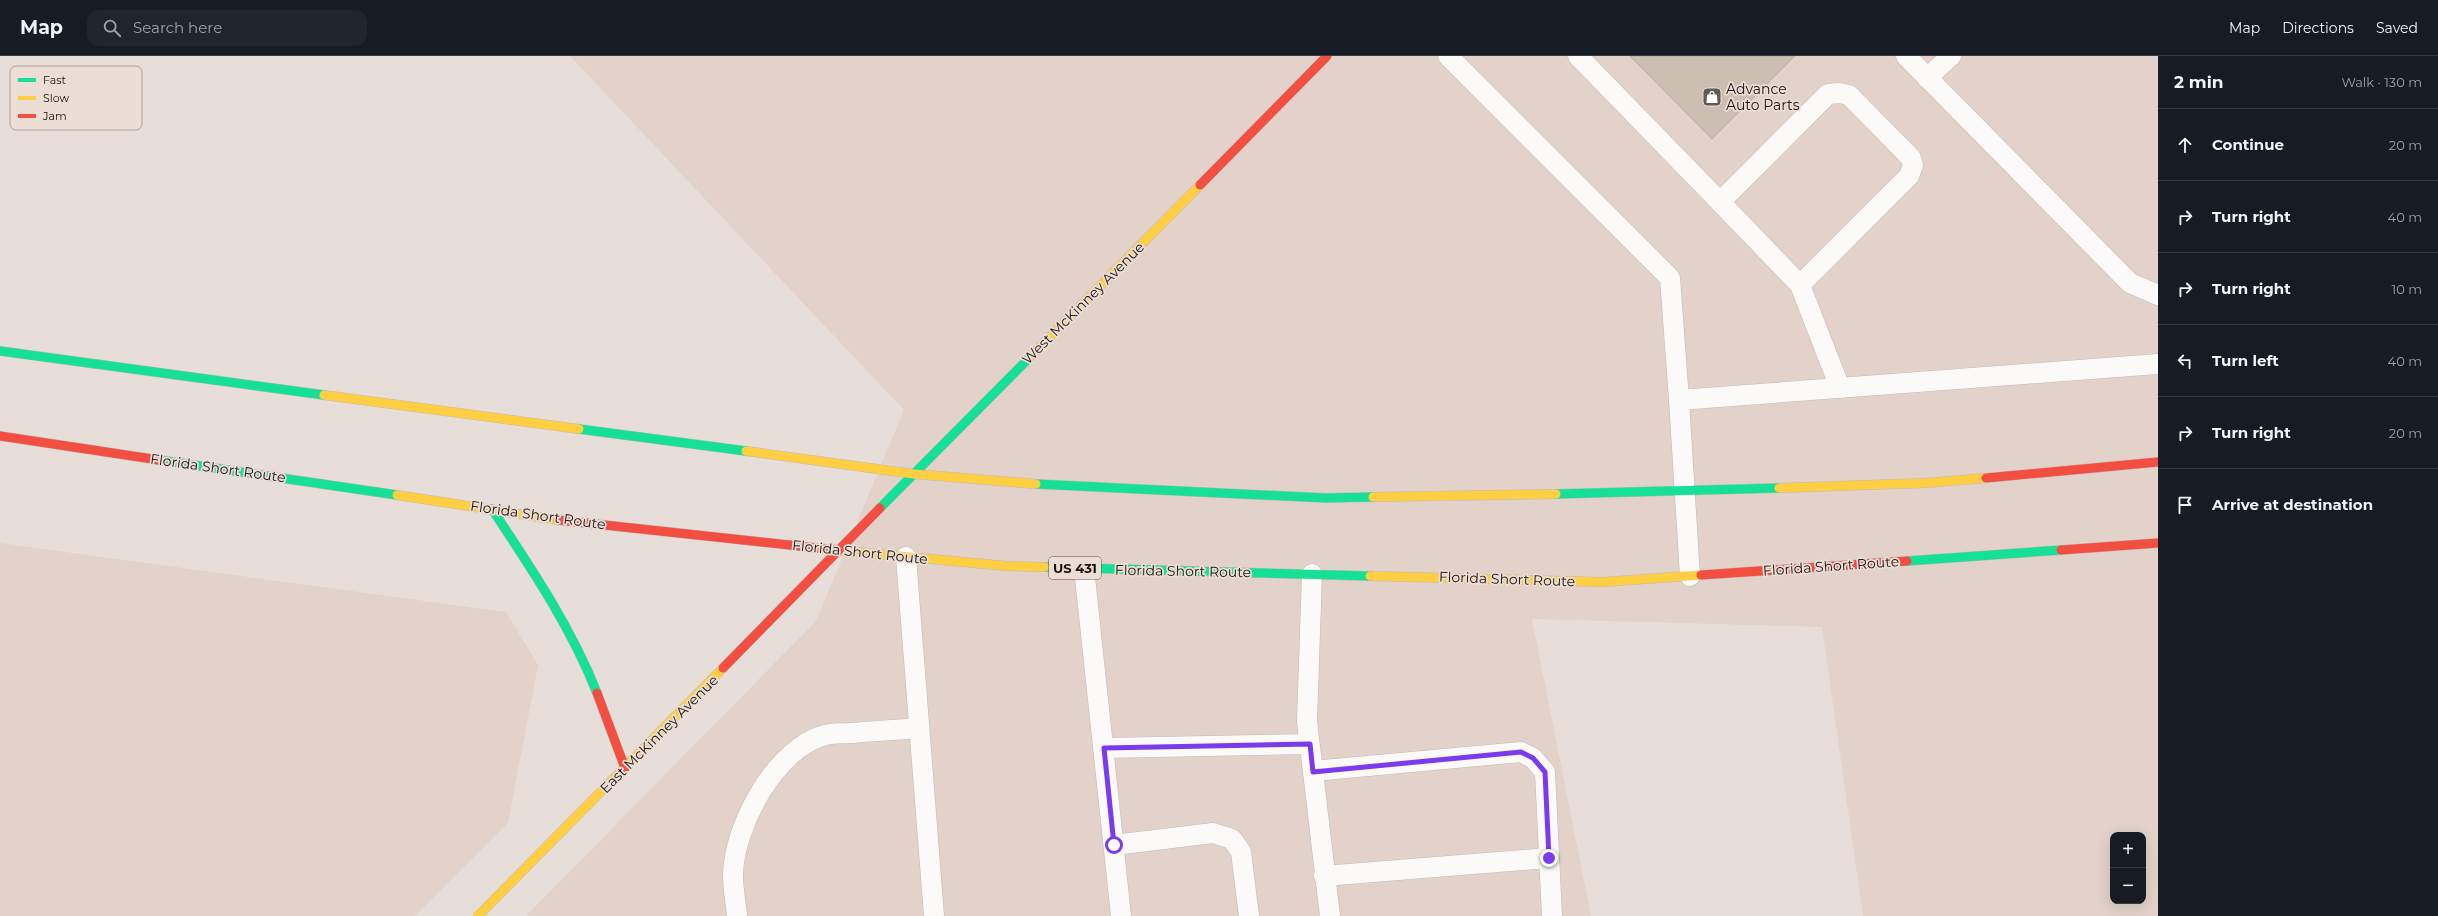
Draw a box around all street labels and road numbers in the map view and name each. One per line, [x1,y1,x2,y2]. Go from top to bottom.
street label: West McKinney Avenue [1018,238,1148,368]
street label: Florida Short Route [149,450,287,486]
street label: Florida Short Route [469,497,607,533]
street label: Florida Short Route [791,536,929,568]
street label: Florida Short Route [1762,552,1900,580]
road number: US 431 [1049,557,1101,579]
street label: Florida Short Route [1115,561,1251,581]
street label: Florida Short Route [1439,568,1575,590]
street label: East McKinney Avenue [596,671,722,797]

